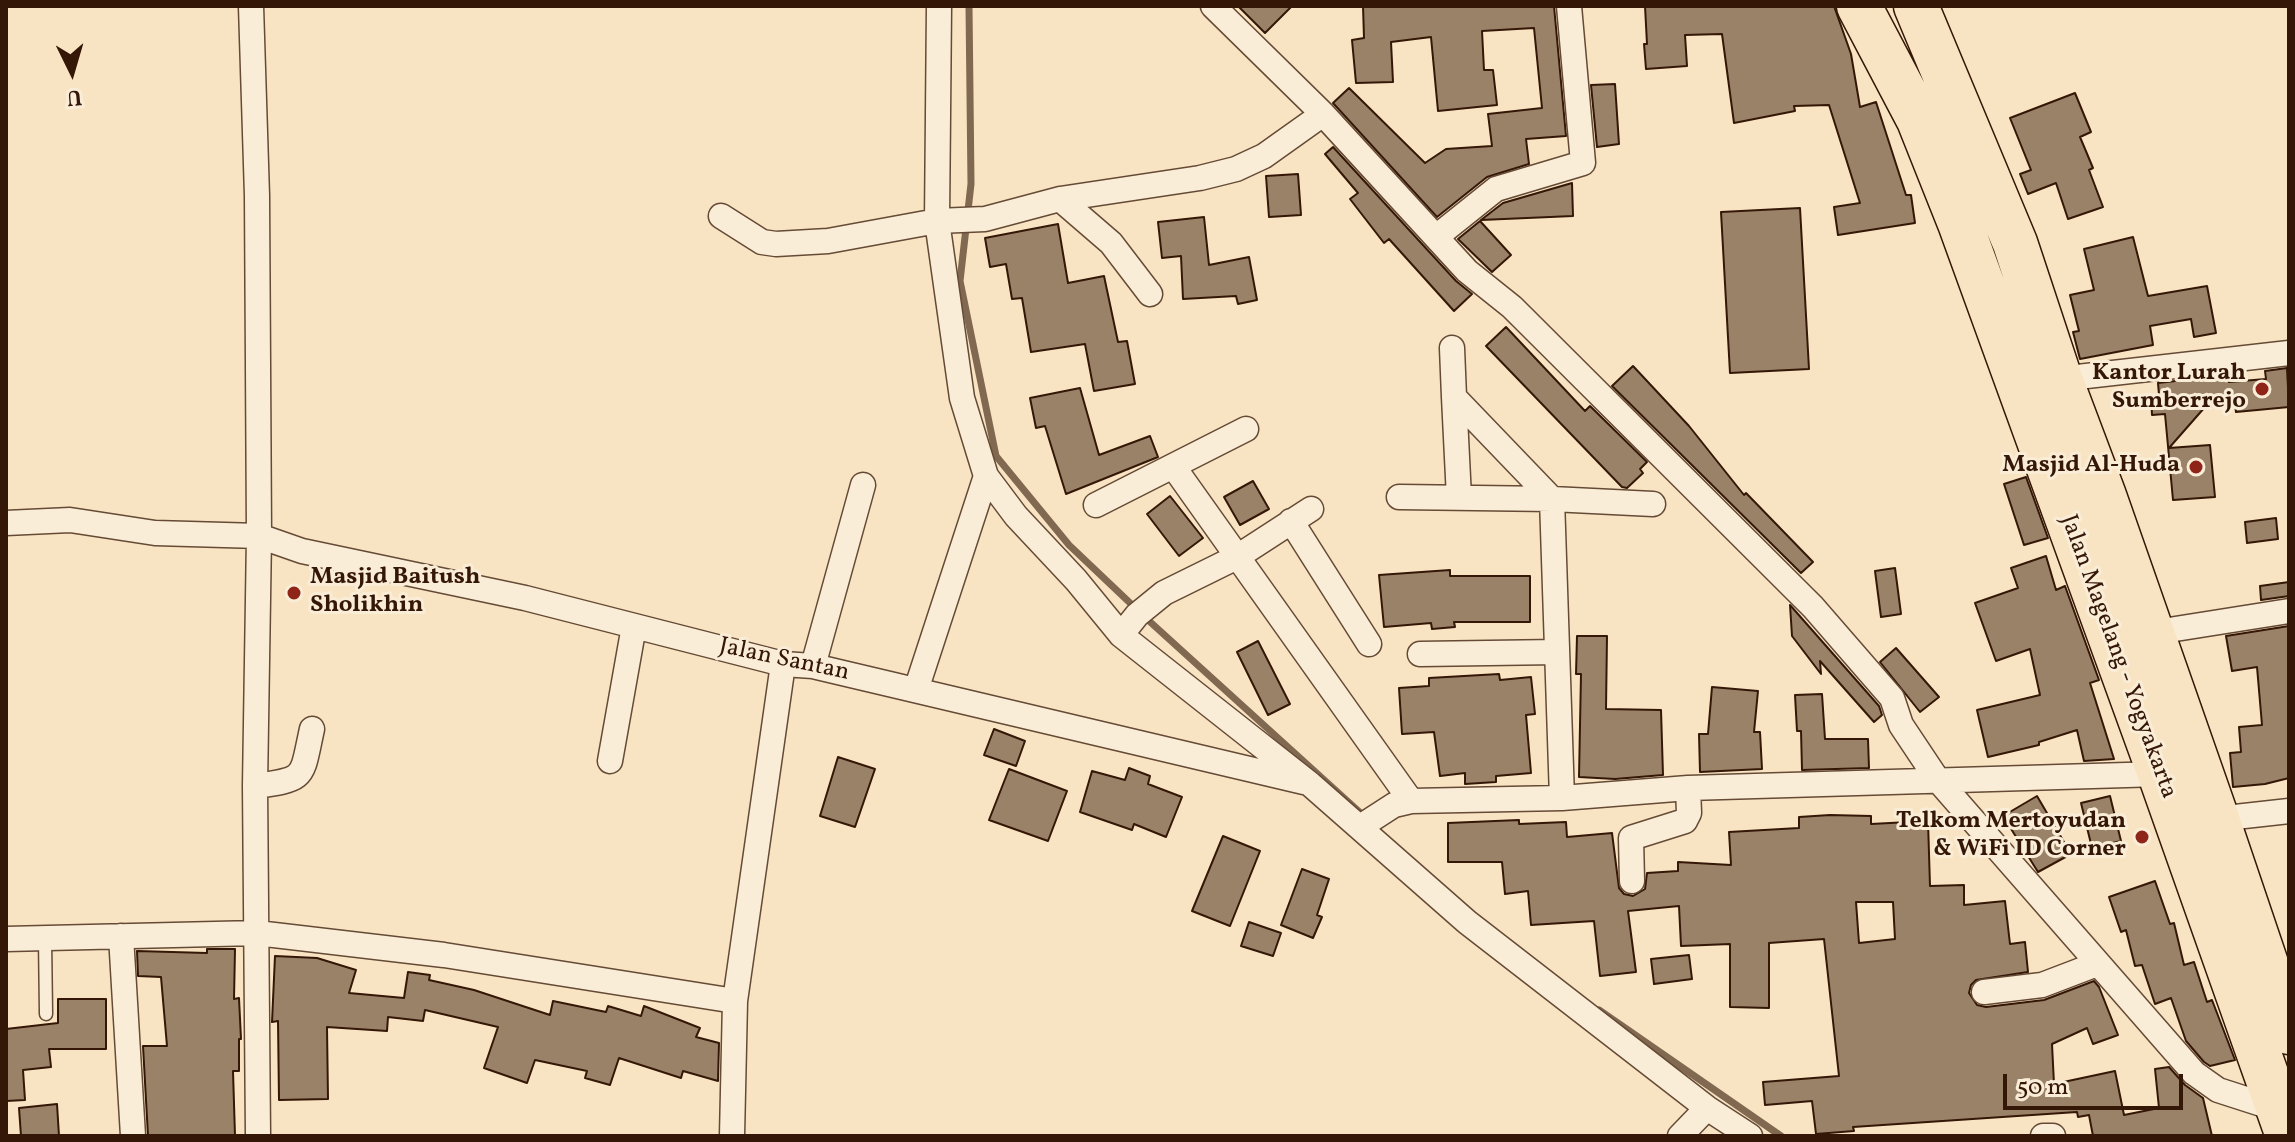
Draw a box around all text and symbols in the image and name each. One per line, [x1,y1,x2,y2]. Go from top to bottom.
north arrow [32,32,112,112]
text: U [65,80,83,113]
place label: Kantor Lurah Sumberrejo [2092,361,2246,417]
marker: Kantor Lurah Sumberrejo [2253,380,2271,398]
place label: Masjid Al-Huda [2002,453,2180,481]
marker: Masjid Al-Huda [2187,458,2205,476]
street label: Jalan Magelang - Yogyakarta [2052,511,2182,803]
place label: Masjid Baitush Sholikhin [310,565,480,621]
marker: Masjid Baitush Sholikhin [285,584,303,602]
street label: Jalan Santan [716,633,852,689]
place label: Telkom Mertoyudan & WiFi ID Corner [1896,809,2126,865]
marker: Telkom Mertoyudan & WiFi ID Corner [2133,828,2151,846]
scale bar [2007,1058,2187,1108]
text: 50 m [2017,1071,2069,1105]

